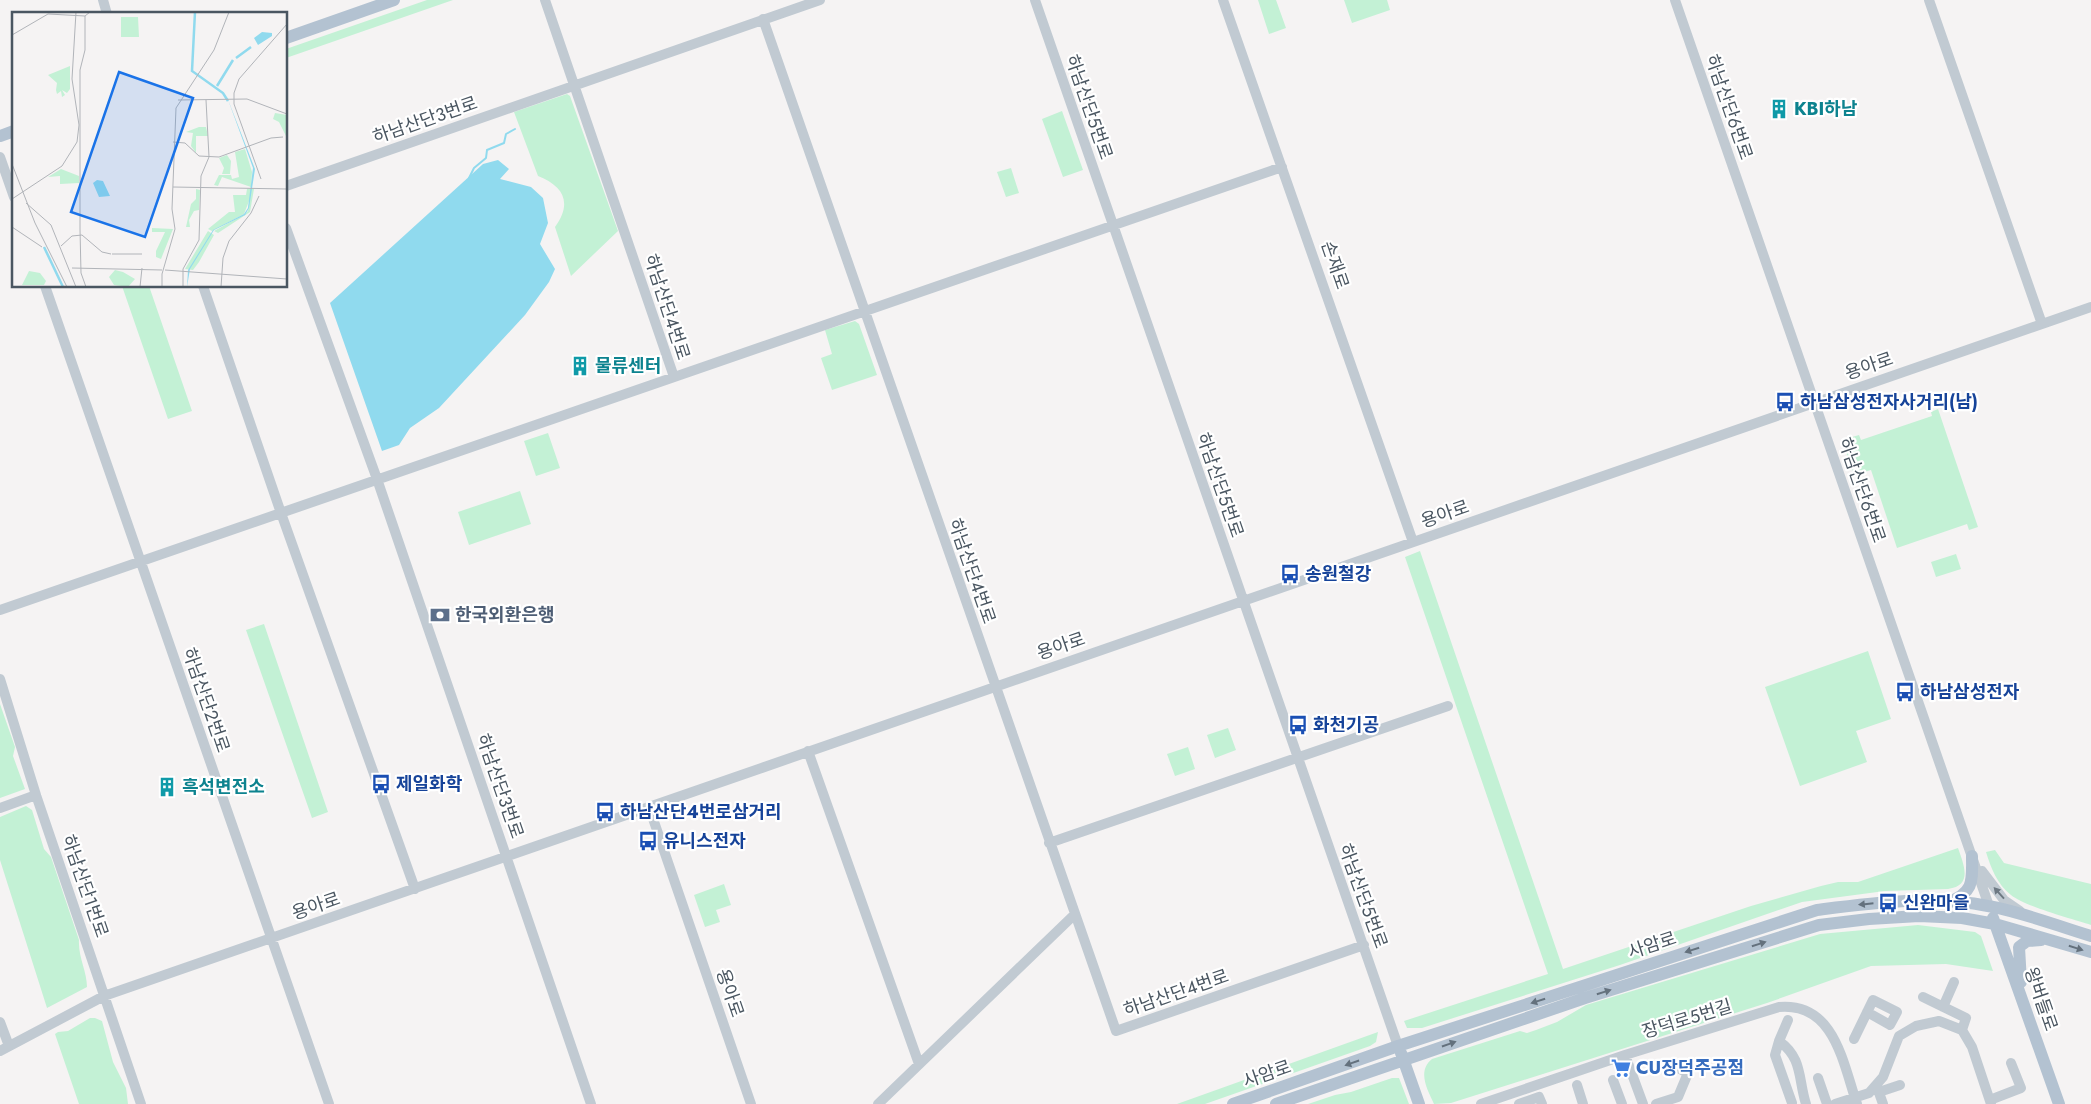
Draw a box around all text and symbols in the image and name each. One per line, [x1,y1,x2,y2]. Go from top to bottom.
inset map [12,12,288,288]
street label: 하남산단5번로 [1059,51,1119,163]
street label: 하남산단6번로 [1699,51,1759,163]
street label: 하남산단3번로 [369,90,481,150]
place label: KBI하남 [1794,96,1858,122]
building icon: KBI하남 [1768,98,1790,120]
street label: 손재로 [1315,237,1355,293]
street label: 하남산단4번로 [638,251,696,363]
street label: 용아로 [1841,346,1897,386]
place label: 물류센터 [595,353,661,379]
building icon: 물류센터 [569,355,591,377]
place label: 하남삼성전자사거리(남) [1800,389,1978,415]
bus stop icon: 하남삼성전자사거리(남) [1774,391,1796,413]
street label: 하남산단5번로 [1190,429,1250,541]
street label: 하남산단6번로 [1832,434,1892,546]
street label: 용아로 [1417,494,1473,534]
street label: 하남산단4번로 [942,515,1002,627]
place label: 송원철강 [1305,561,1372,587]
bus stop icon: 송원철강 [1279,563,1301,585]
place label: 한국외환은행 [455,602,554,628]
bank icon: 한국외환은행 [429,604,451,626]
street label: 용아로 [1033,626,1089,666]
street label: 하남산단2번로 [176,644,236,756]
place label: 하남삼성전자 [1920,679,2020,705]
bus stop icon: 하남삼성전자 [1894,681,1916,703]
place label: 화천기공 [1313,712,1379,738]
bus stop icon: 화천기공 [1287,714,1309,736]
street label: 하남산단3번로 [470,730,530,842]
place label: 제일화학 [396,771,463,797]
bus stop icon: 제일화학 [370,773,392,795]
place label: 흑석변전소 [182,774,265,800]
building icon: 흑석변전소 [156,776,178,798]
place label: 하남산단4번로삼거리 [620,799,782,825]
bus stop icon: 하남산단4번로삼거리 [594,801,616,823]
place label: 유니스전자 [663,828,746,854]
bus stop icon: 유니스전자 [637,830,659,852]
street label: 하남산단1번로 [55,831,115,941]
street label: 하남산단5번로 [1332,840,1394,952]
street label: 용아로 [288,886,344,926]
one-way arrow [1993,888,2005,900]
place label: 신완마을 [1903,890,1969,916]
bus stop icon: 신완마을 [1877,892,1899,914]
one-way arrow [1857,900,1873,908]
street label: 사암로 [1624,925,1680,965]
one-way arrow [1751,939,1766,947]
one-way arrow [2068,944,2083,952]
one-way arrow [1684,946,1699,954]
street label: 하남산단4번로 [1120,963,1232,1023]
street label: 왕버들로 [2018,963,2064,1035]
street label: 용아로 [710,965,750,1021]
one-way arrow [1596,988,1611,996]
street label: 장덕로5번길 [1639,993,1735,1045]
one-way arrow [1530,997,1545,1005]
one-way arrow [1442,1040,1457,1047]
street label: 사암로 [1239,1054,1295,1094]
place label: CU장덕주공점 [1636,1055,1744,1081]
supermarket icon: CU장덕주공점 [1610,1057,1632,1079]
one-way arrow [1344,1059,1359,1067]

